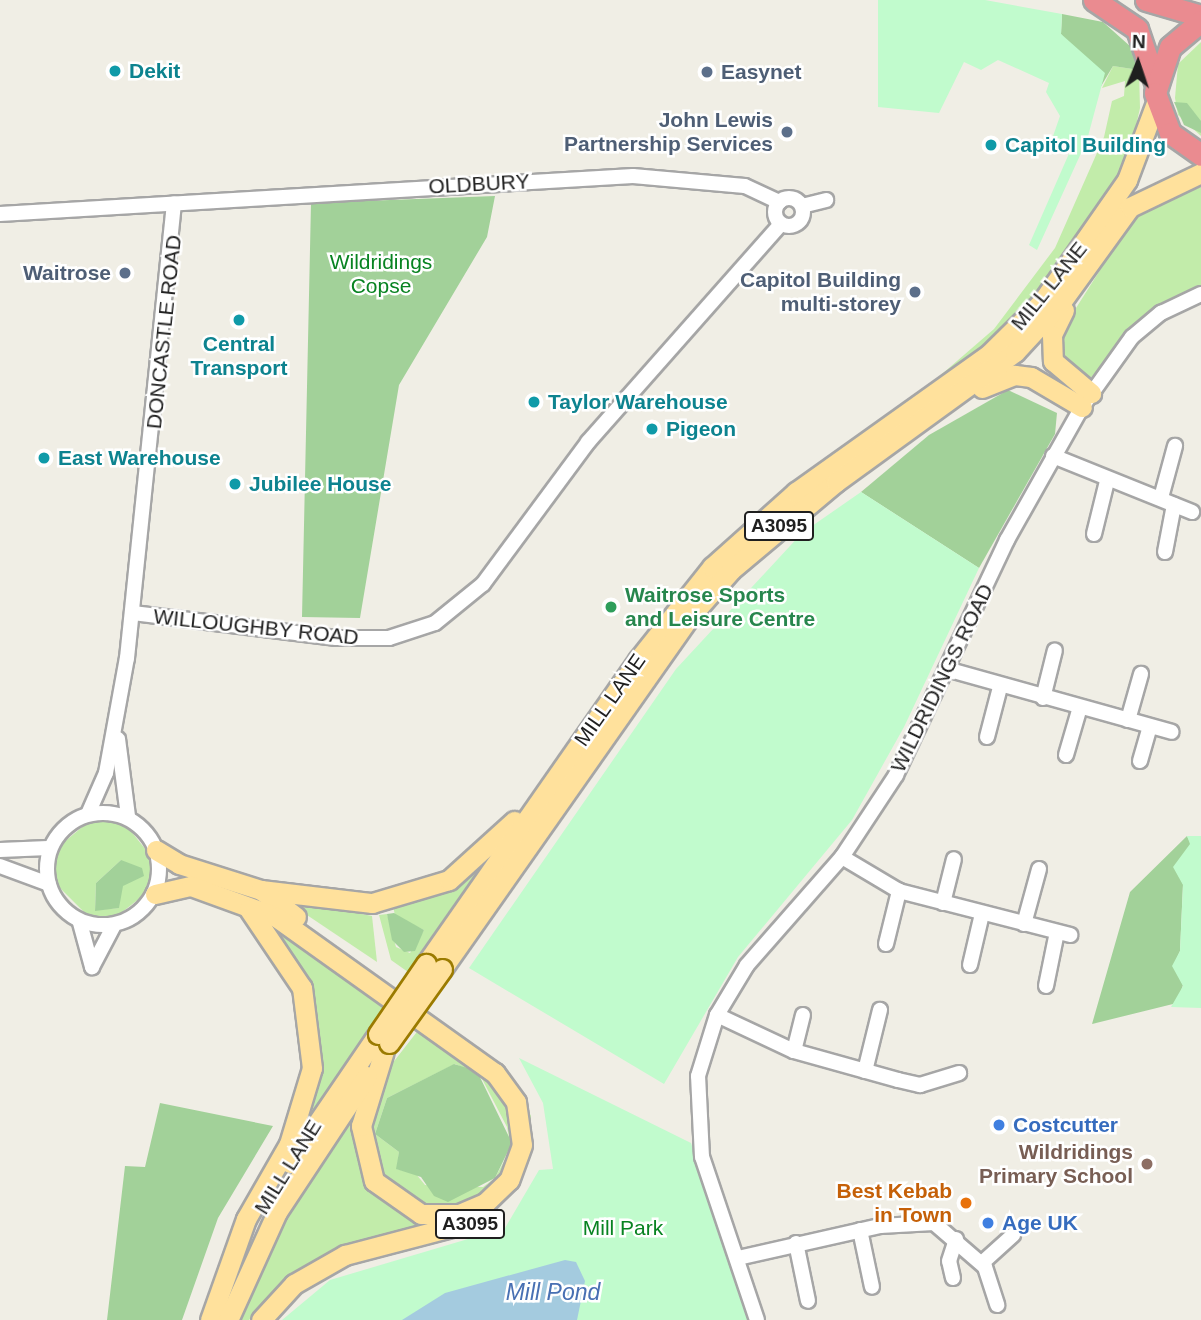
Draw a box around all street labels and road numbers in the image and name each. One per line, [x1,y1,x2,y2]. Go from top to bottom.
street label: OLDBURY [428,169,530,199]
street label: DONCASTLE ROAD [141,234,187,430]
street label: MILL LANE [1005,236,1093,336]
road number: A3095 [744,510,814,541]
street label: WILDRIDINGS ROAD [885,580,999,776]
street label: WILLOUGHBY ROAD [152,604,360,650]
street label: MILL LANE [569,649,651,751]
street label: MILL LANE [249,1115,327,1219]
road number: A3095 [435,1208,505,1240]

